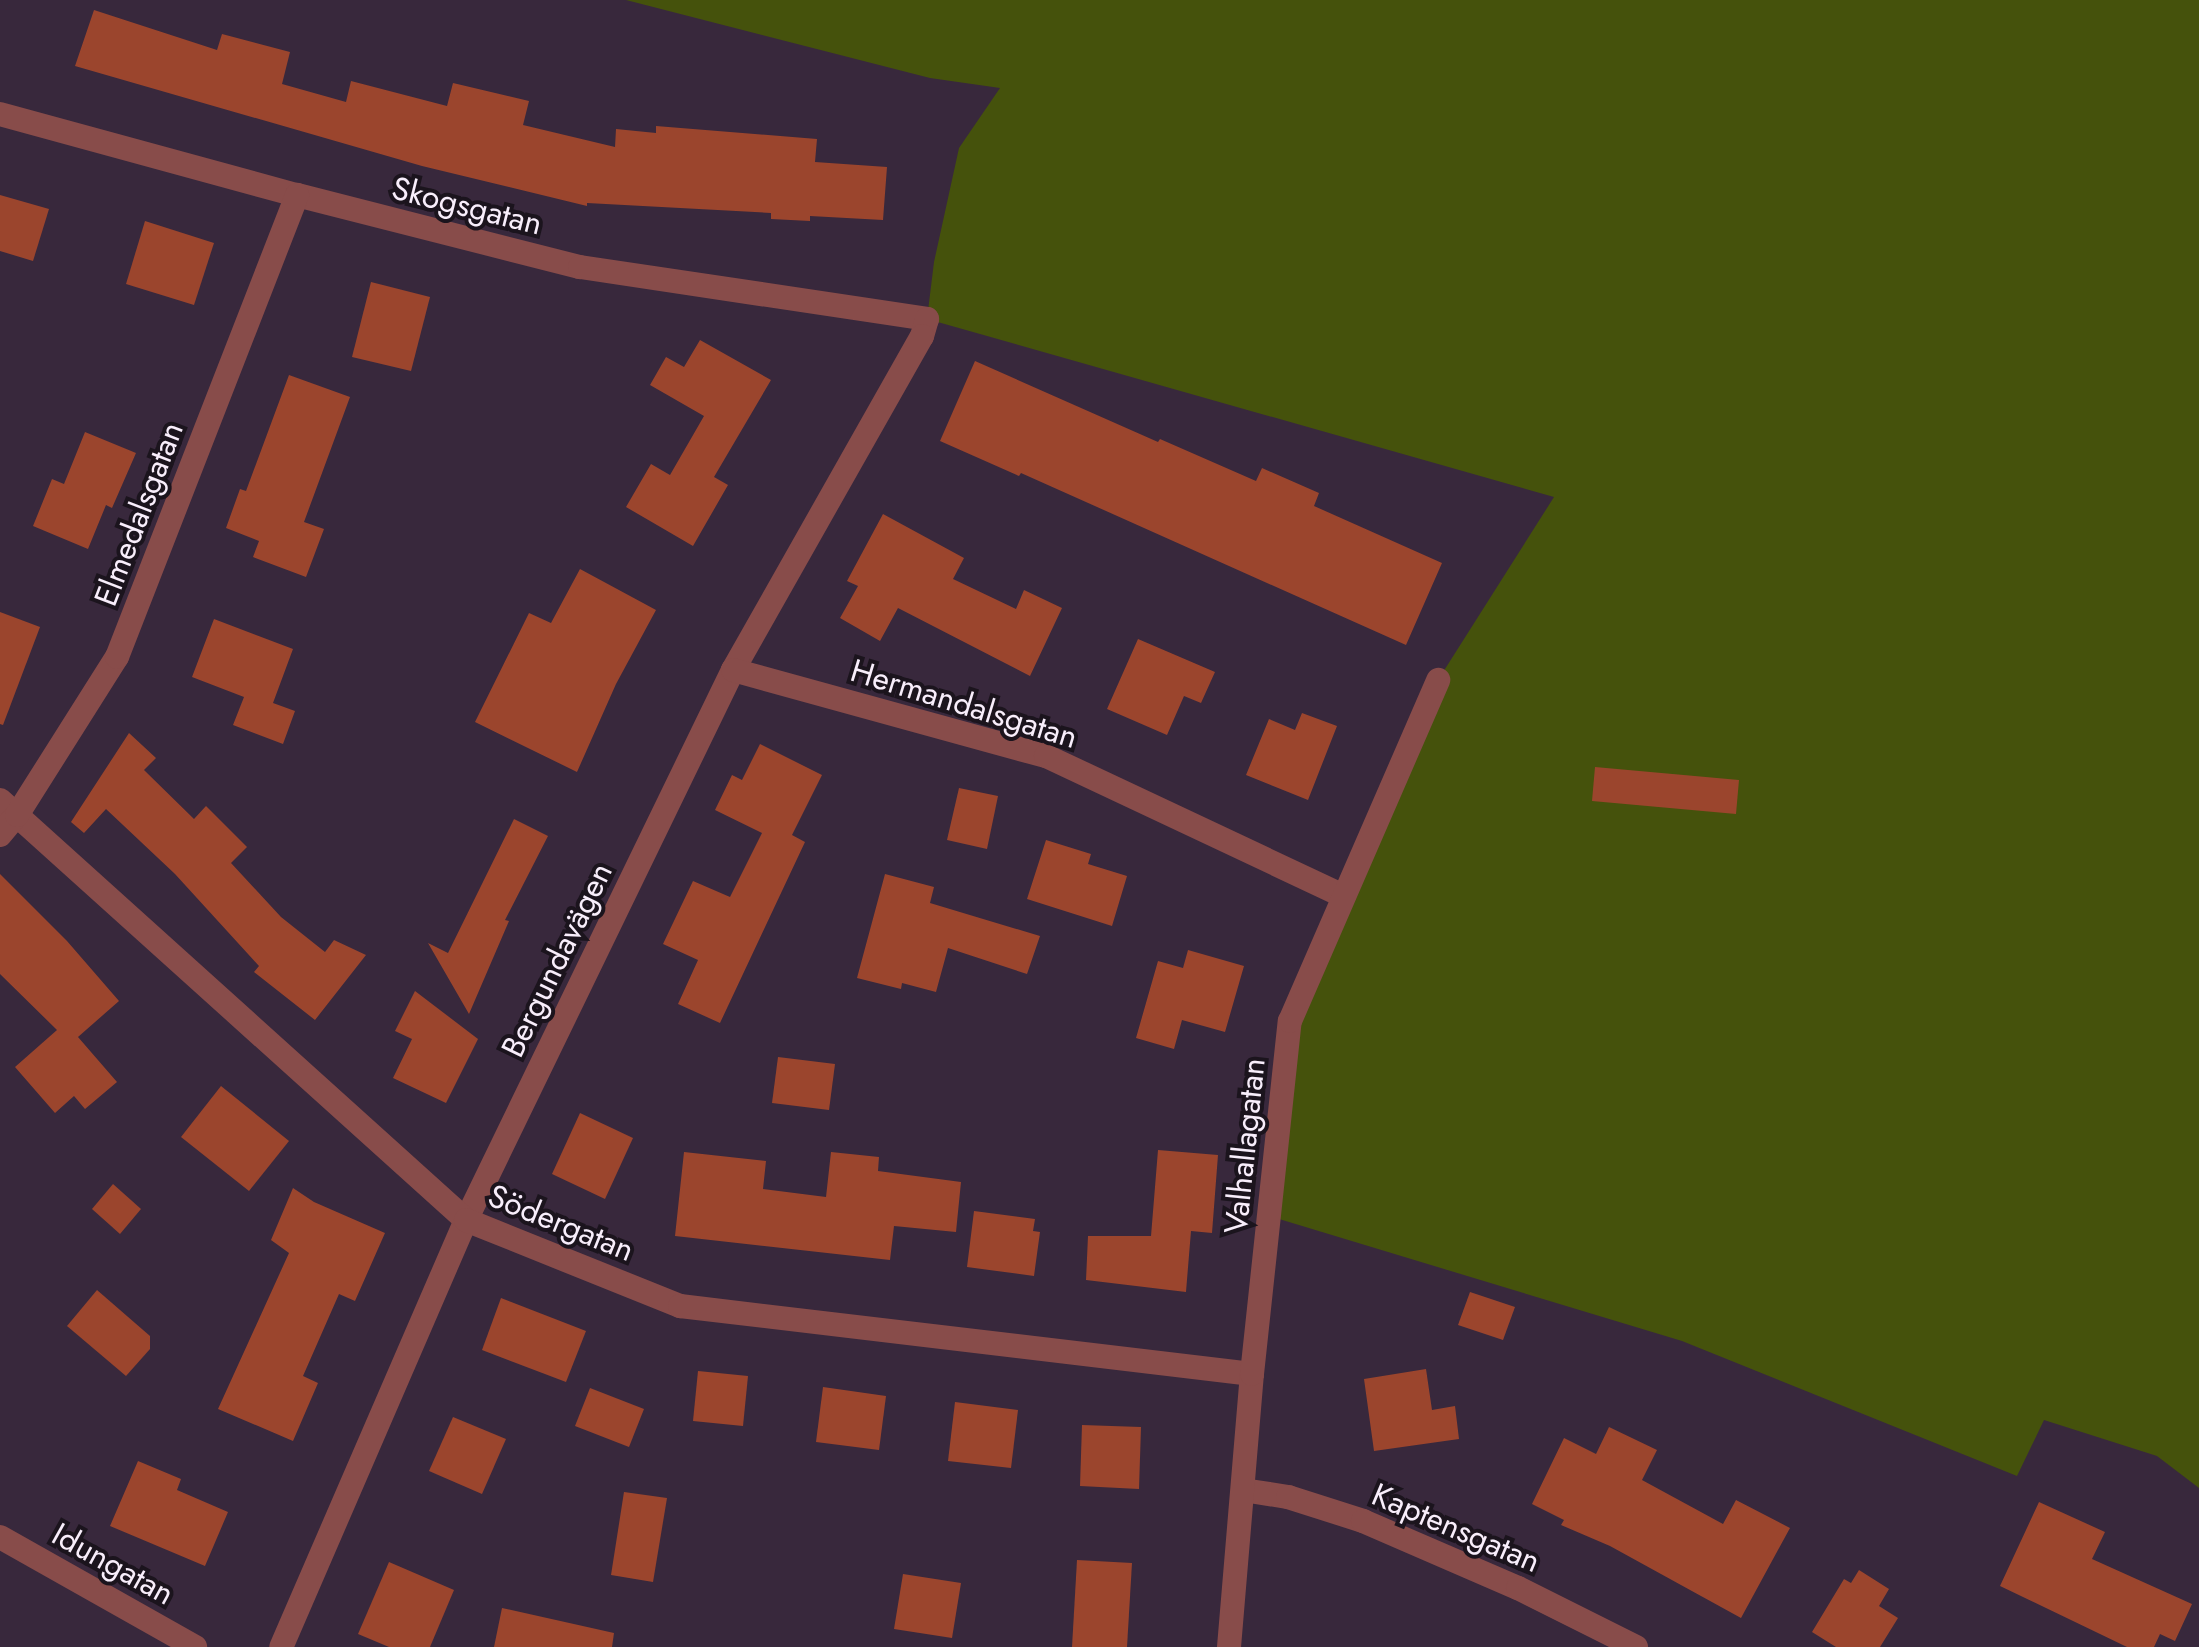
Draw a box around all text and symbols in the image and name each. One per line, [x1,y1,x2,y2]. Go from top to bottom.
street label: Skogsgatan [388,169,546,243]
street label: Elmedalsgatan [86,417,192,611]
street label: Hermandalsgatan [846,651,1082,757]
street label: Bergundavägen [493,857,621,1063]
street label: Valhallagatan [1217,1056,1273,1236]
street label: Södergatan [483,1176,639,1270]
street label: Kaptensgatan [1366,1475,1546,1581]
street label: Idungatan [45,1515,181,1613]

